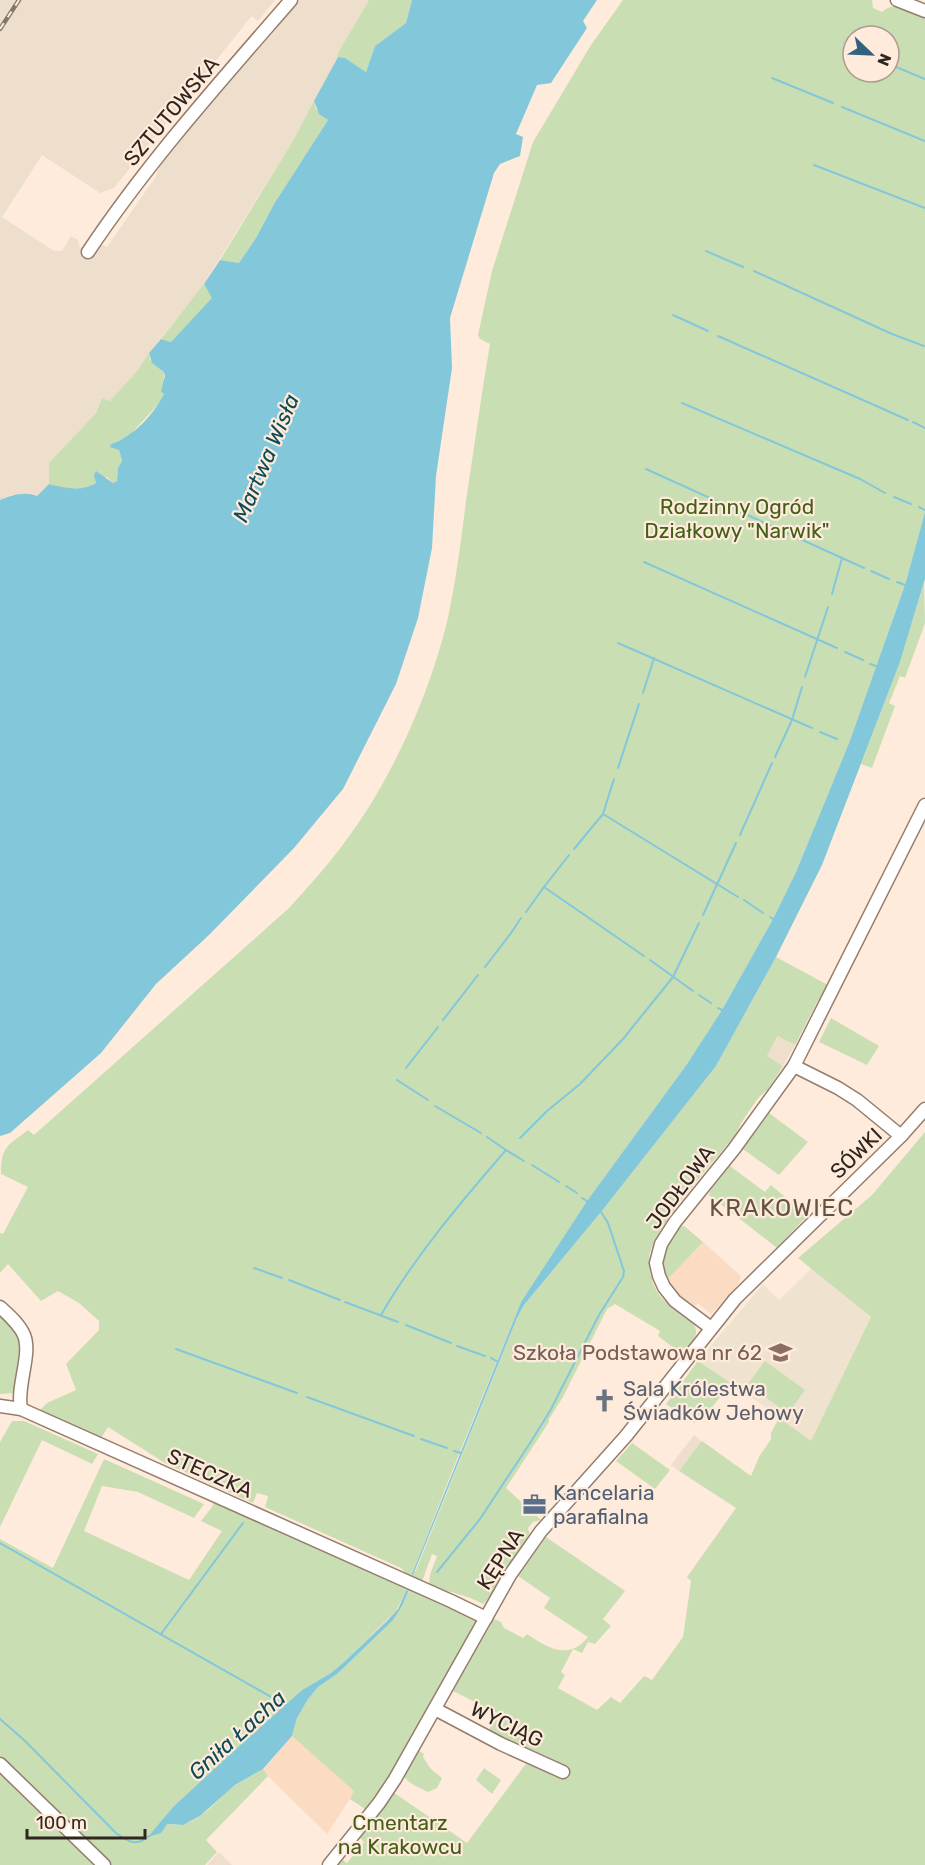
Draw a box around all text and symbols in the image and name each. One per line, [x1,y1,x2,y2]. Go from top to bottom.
north arrow [841,24,901,84]
street label: SZTUTOWSKA [118,51,224,171]
text: N [873,51,895,69]
water label: Martwa Wisła [227,390,305,526]
park label: Rodzinny Ogród Działkowy "Narwik" [644,494,830,543]
street label: SÓWKI [825,1122,887,1184]
street label: JODŁOWA [640,1140,720,1234]
district label: KRAKOWIEC [709,1194,855,1222]
school or university icon: Szkoła Podstawowa nr 62 [767,1339,793,1365]
place label: Szkoła Podstawowa nr 62 [513,1340,762,1365]
place label: Sala Królestwa Świadków Jehowy [623,1376,804,1425]
church icon: Sala Królestwa Świadków Jehowy [592,1387,618,1413]
street label: STECZKA [163,1443,257,1503]
place label: Kancelaria parafialna [553,1480,655,1529]
office icon: Kancelaria parafialna [522,1491,548,1517]
street label: KĘPNA [471,1524,529,1594]
water label: Gniła Łacha [183,1684,291,1786]
street label: WYCIĄG [467,1696,547,1752]
scale bar [27,1802,146,1840]
park label: Cmentarz na Krakowcu [338,1810,462,1859]
text: 100 m [36,1812,87,1834]

